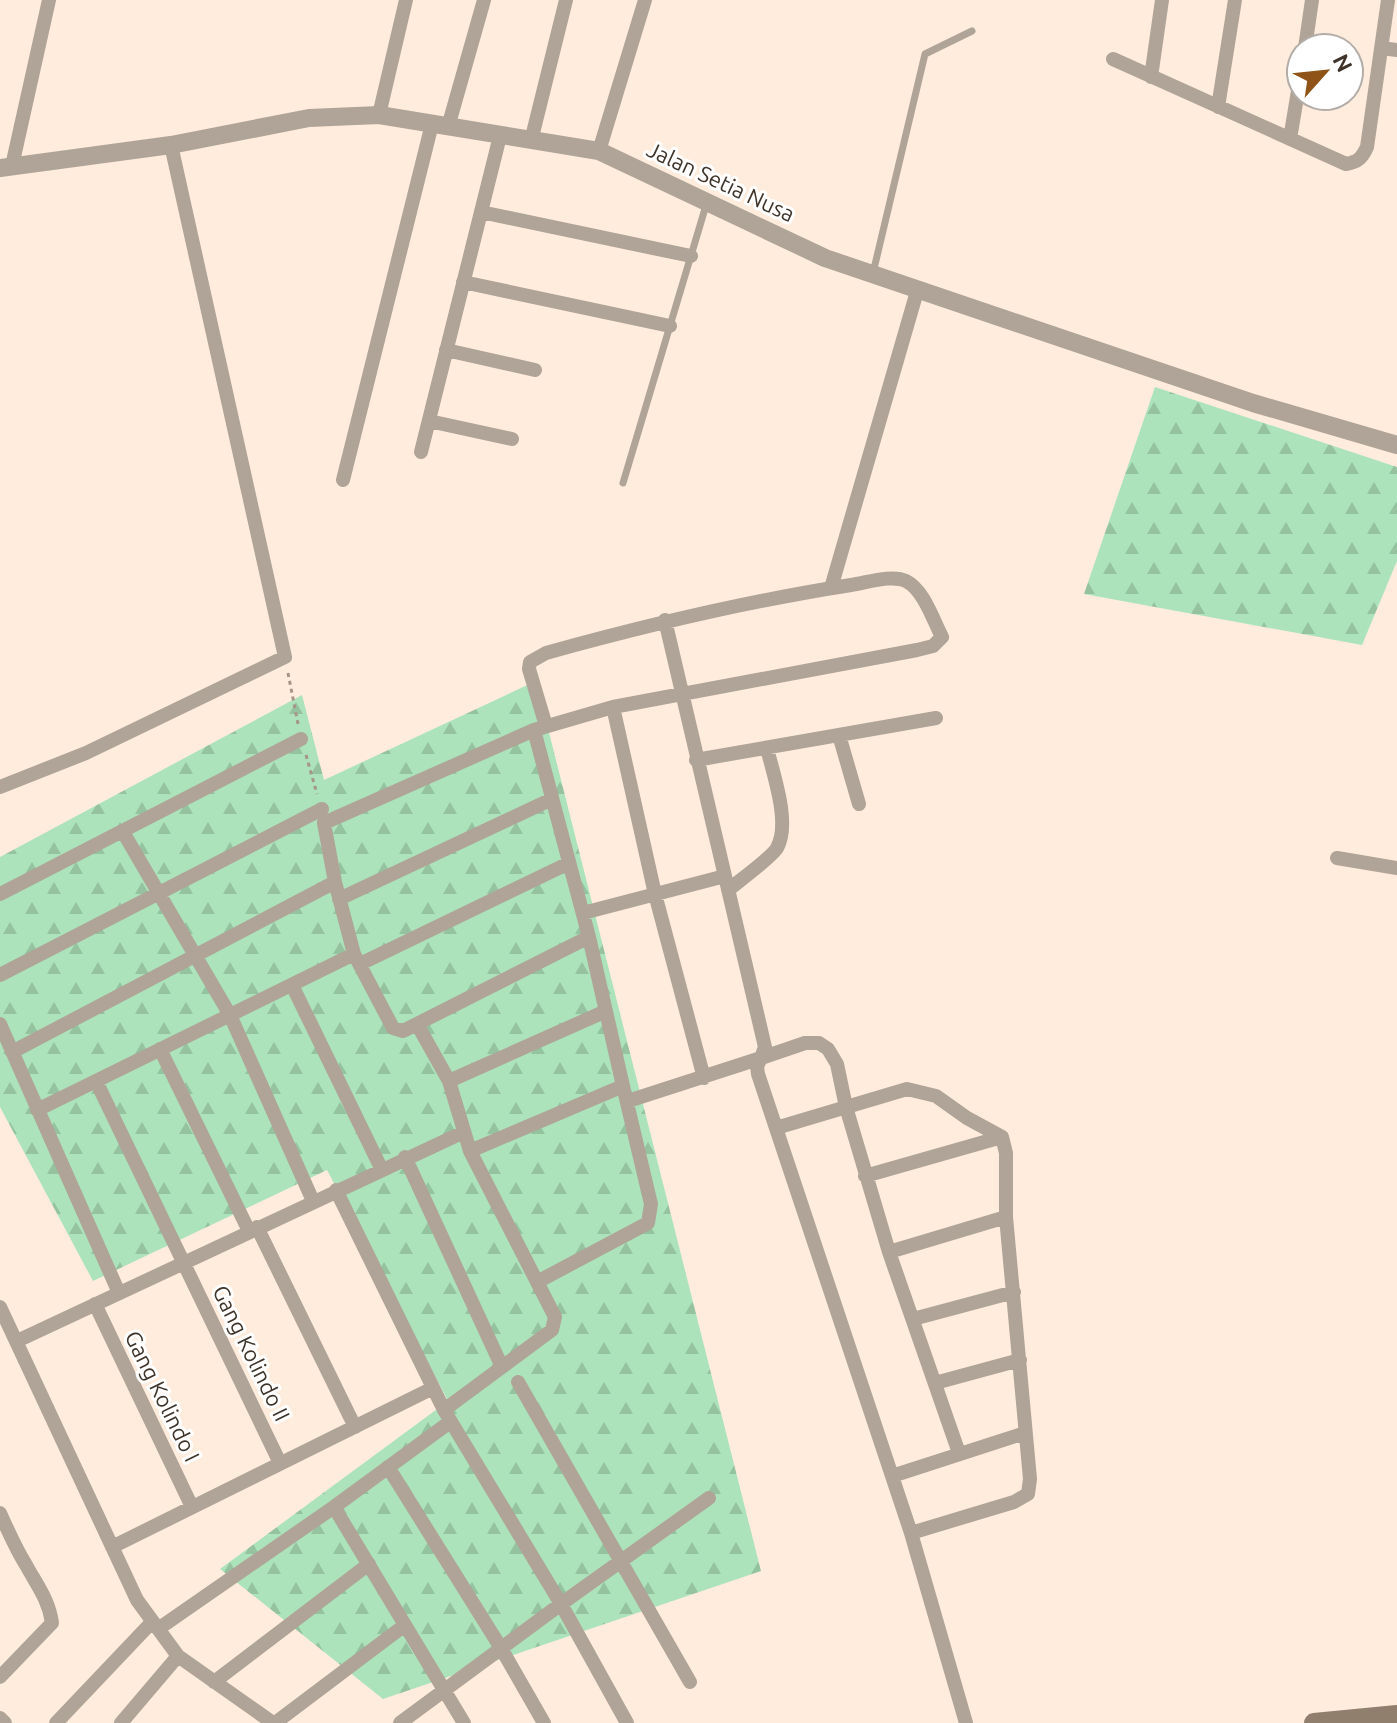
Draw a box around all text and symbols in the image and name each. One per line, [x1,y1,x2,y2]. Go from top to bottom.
north arrow [1285,32,1365,112]
text: N [1328,50,1358,76]
street label: Jalan Setia Nusa [643,136,799,226]
street label: Gang Kolindo II [208,1281,296,1425]
street label: Gang Kolindo I [121,1327,205,1465]

